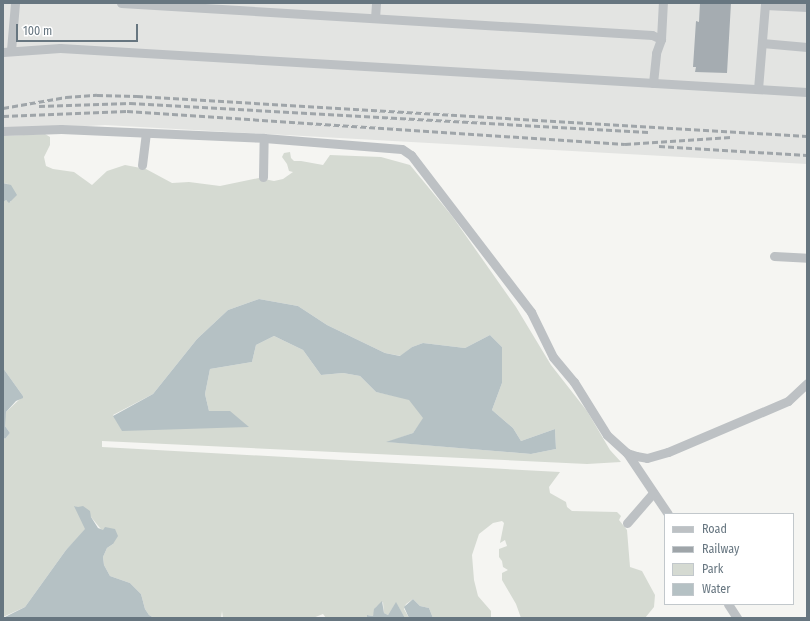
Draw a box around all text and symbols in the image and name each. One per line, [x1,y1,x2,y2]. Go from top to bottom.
scale bar [18,16,140,42]
text: 100 m [23,24,52,38]
legend [664,513,794,605]
text: Road [702,522,727,536]
text: Railway [702,542,739,556]
text: Park [702,562,723,576]
text: Water [702,582,730,596]

